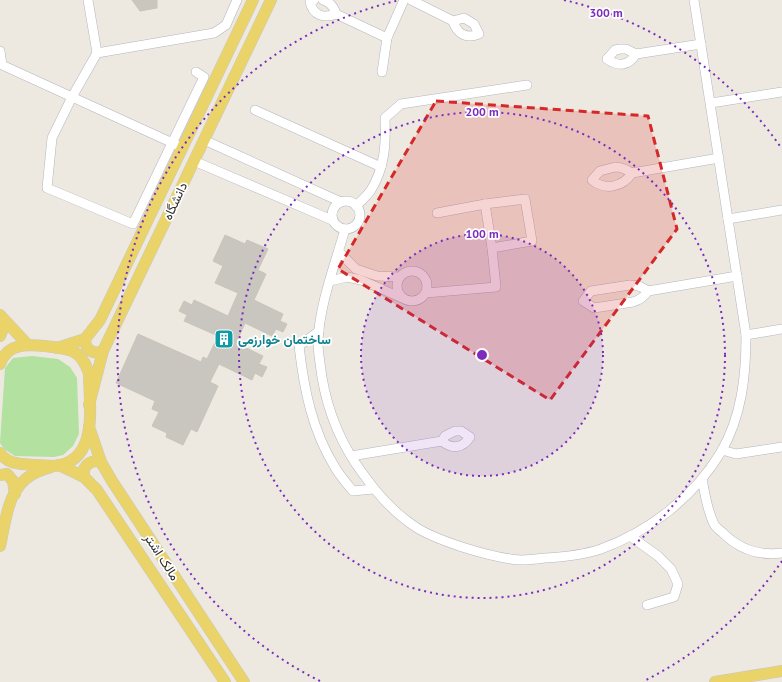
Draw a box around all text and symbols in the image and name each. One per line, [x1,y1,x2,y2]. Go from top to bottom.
text: 300 m [589,5,623,20]
text: 200 m [465,104,499,119]
street label: دانشگاه [159,179,191,223]
text: 100 m [465,226,499,241]
building icon: ساختمان خوارزمی [213,328,235,350]
place label: ساختمان خوارزمی [238,331,331,348]
centre of rings [475,348,489,362]
street label: مالک اشتر [140,529,184,584]

